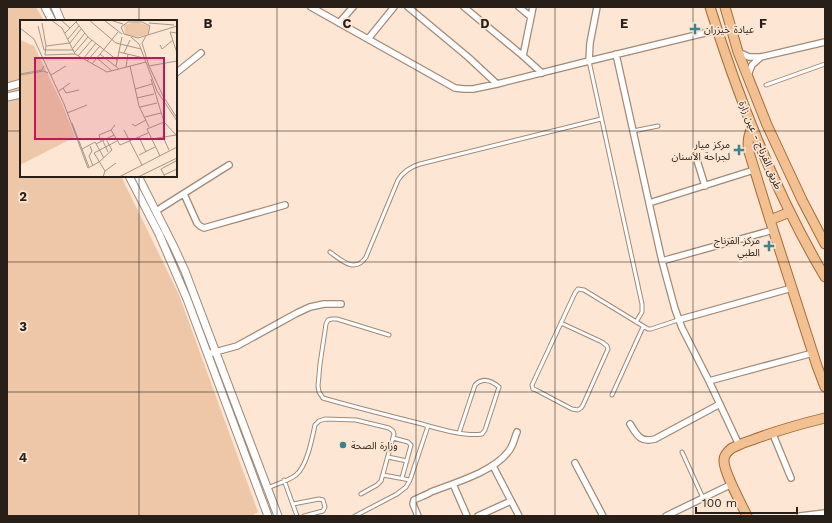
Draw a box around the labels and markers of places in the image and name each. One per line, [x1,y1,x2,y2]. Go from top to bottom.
marker: عيادة خيزران [689,23,701,35]
place label: عيادة خيزران [704,24,754,36]
place label: مركز ميار لجراحة الأسنان [672,139,730,163]
marker: مركز ميار لجراحة الأسنان [733,144,745,156]
place label: مركز الفرناج الطبي [714,235,760,260]
marker: مركز الفرناج الطبي [763,240,775,252]
marker: وزارة الصحة [338,440,348,450]
place label: وزارة الصحة [351,440,398,452]

